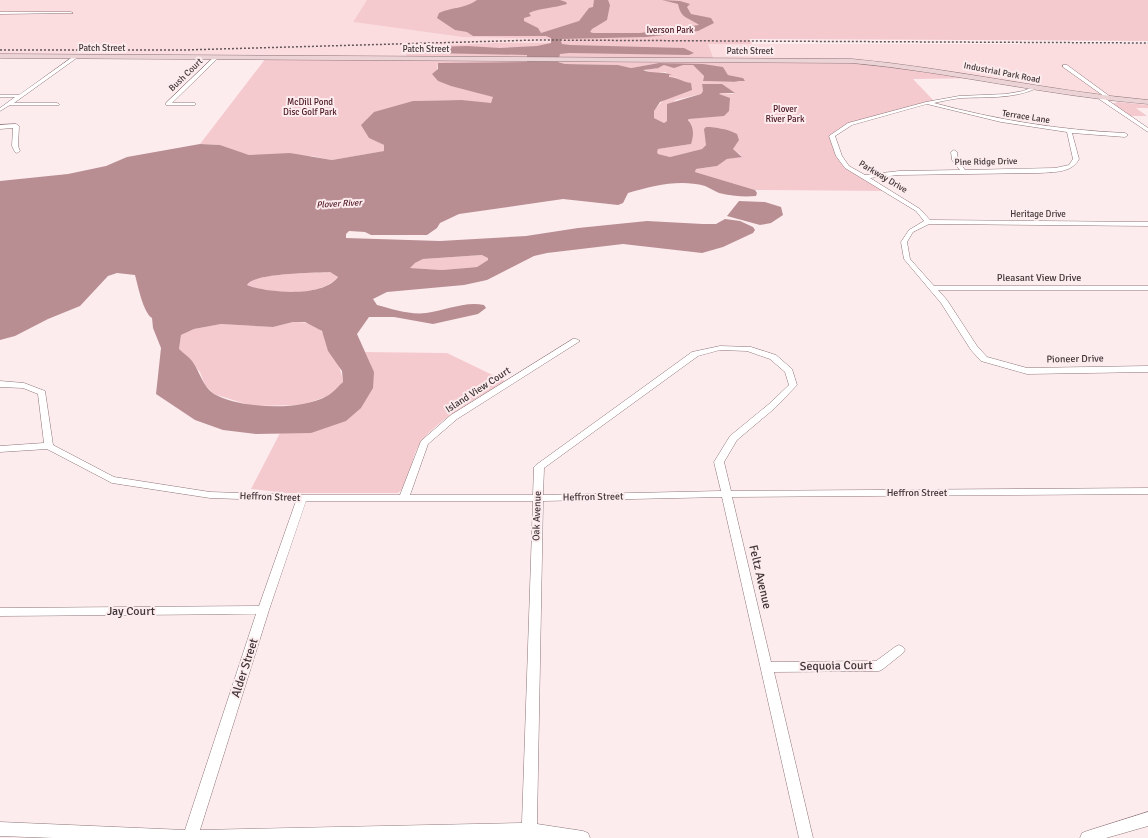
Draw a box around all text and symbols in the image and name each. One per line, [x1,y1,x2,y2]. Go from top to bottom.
park label: Iverson Park [646,25,694,36]
street label: Patch Street [78,43,126,54]
street label: Patch Street [402,44,450,55]
street label: Patch Street [726,46,774,57]
street label: Bush Court [167,56,205,94]
street label: Industrial Park Road [963,60,1042,86]
park label: McDill Pond Disc Golf Park [283,97,337,118]
park label: Plover River Park [766,104,805,125]
street label: Terrace Lane [1001,108,1051,126]
street label: Pine Ridge Drive [954,156,1018,168]
street label: Parkway Drive [857,158,910,196]
water label: Plover River [316,197,364,211]
street label: Heritage Drive [1010,209,1066,220]
street label: Pleasant View Drive [997,272,1081,284]
street label: Pioneer Drive [1046,353,1104,365]
street label: Island View Court [443,364,513,415]
street label: Heffron Street [887,487,948,499]
street label: Heffron Street [239,490,301,504]
street label: Heffron Street [563,490,624,504]
street label: Oak Avenue [530,491,544,541]
street label: Feltz Avenue [745,544,775,610]
street label: Jay Court [107,604,155,619]
street label: Alder Street [228,637,262,699]
street label: Sequoia Court [800,658,872,674]

